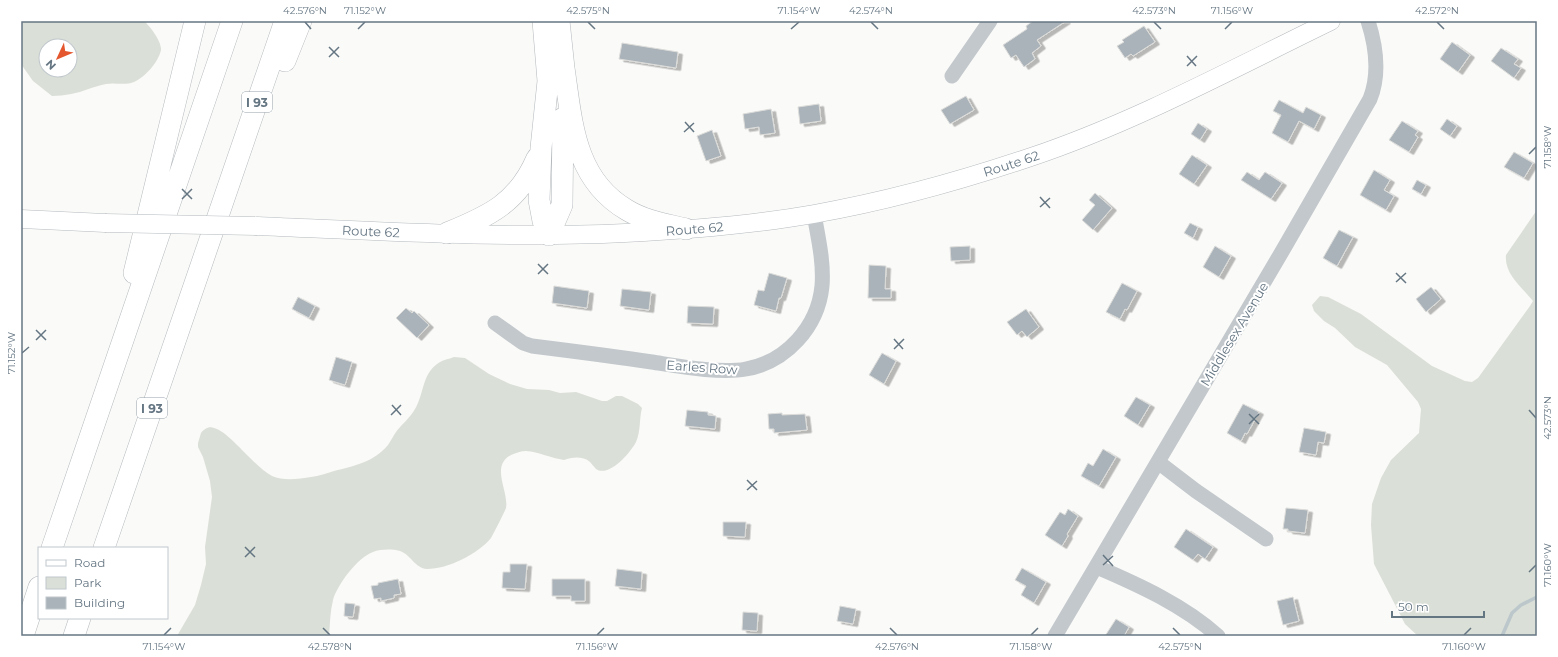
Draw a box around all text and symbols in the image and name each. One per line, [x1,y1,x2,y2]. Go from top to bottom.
text: 42.576°N [283,4,327,17]
text: 71.152°W [344,4,386,17]
text: 42.575°N [566,4,610,17]
text: 71.154°W [778,4,820,17]
text: 42.574°N [849,4,893,17]
text: 42.573°N [1132,4,1176,17]
text: 71.156°W [1211,4,1253,17]
text: 42.572°N [1415,4,1459,17]
north arrow [38,38,78,78]
text: N [43,57,59,73]
road number: I 93 [242,92,272,112]
text: 71.158°W [1541,126,1554,168]
street label: Route 62 [981,147,1041,180]
street label: Route 62 [665,218,724,239]
street label: Route 62 [342,222,400,240]
street label: Middlesex Avenue [1197,279,1271,389]
text: 71.152°W [5,332,18,374]
street label: Earles Row [666,357,739,378]
text: 42.573°N [1541,396,1554,440]
road number: I 93 [137,398,167,418]
text: 71.160°W [1541,543,1554,587]
legend [38,547,168,619]
text: Road [74,555,105,570]
text: Park [74,575,102,590]
scale bar [1392,593,1484,619]
text: Building [74,595,125,610]
text: 50 m [1398,599,1429,614]
text: 71.154°W [143,640,185,653]
text: 42.578°N [308,640,352,653]
text: 71.156°W [576,640,618,653]
text: 42.576°N [875,640,919,653]
text: 71.158°W [1010,640,1052,653]
text: 42.575°N [1158,640,1202,653]
text: 71.160°W [1442,640,1486,653]

